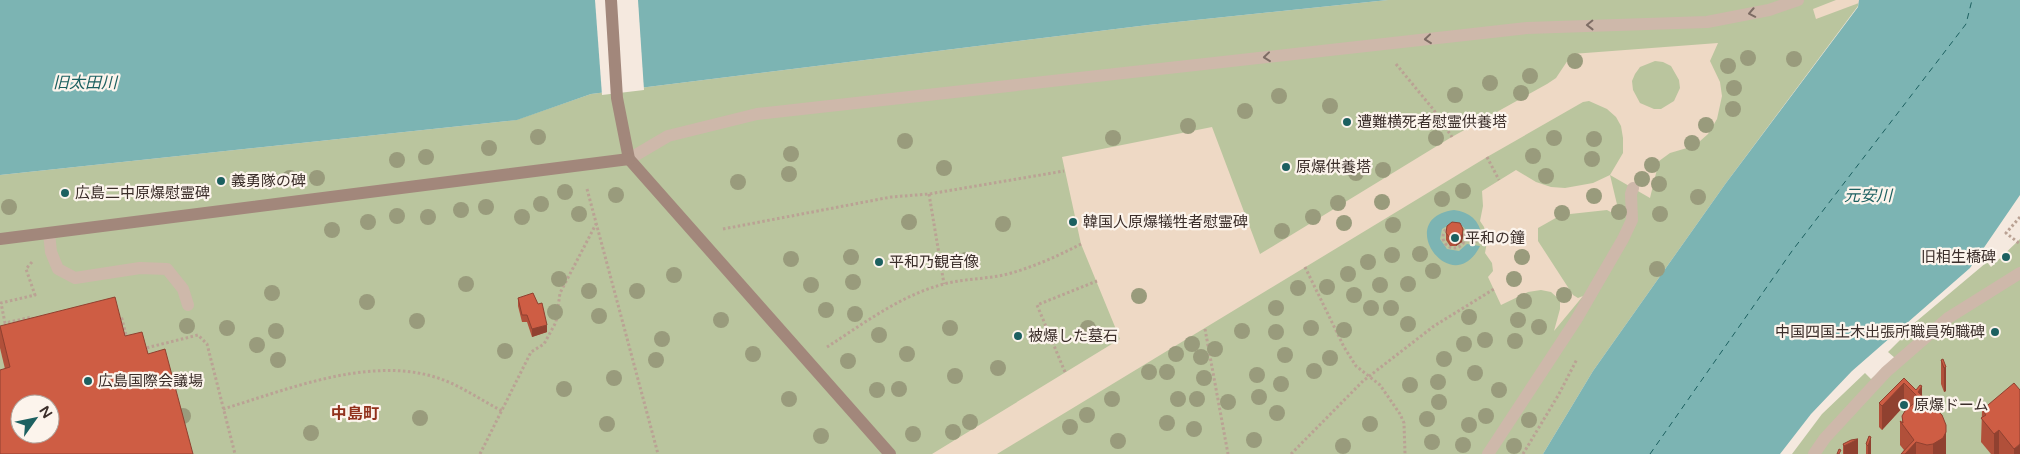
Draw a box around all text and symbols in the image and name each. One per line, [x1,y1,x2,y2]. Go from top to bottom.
one-way arrow [1747,7,1756,18]
one-way arrow [1586,20,1594,30]
one-way arrow [1424,33,1432,44]
one-way arrow [1262,51,1270,62]
water label: 旧太田川 [53,73,119,93]
place label: 遭難横死者慰霊供養塔 [1357,113,1507,131]
marker: 遭難横死者慰霊供養塔 [1341,116,1353,128]
place label: 原爆供養塔 [1296,158,1371,176]
marker: 原爆供養塔 [1280,161,1292,173]
place label: 義勇隊の碑 [231,172,306,190]
marker: 義勇隊の碑 [215,175,227,187]
place label: 広島二中原爆慰霊碑 [75,184,210,202]
water label: 元安川 [1844,186,1894,206]
marker: 広島二中原爆慰霊碑 [59,187,71,199]
place label: 韓国人原爆犠牲者慰霊碑 [1083,213,1248,231]
marker: 韓国人原爆犠牲者慰霊碑 [1067,216,1079,228]
place label: 平和の鐘 [1465,229,1525,247]
marker: 平和の鐘 [1449,232,1461,244]
place label: 旧相生橋碑 [1921,248,1996,266]
marker: 旧相生橋碑 [2000,251,2012,263]
place label: 平和乃観音像 [889,253,979,271]
marker: 平和乃観音像 [873,256,885,268]
place label: 中国四国土木出張所職員殉職碑 [1775,323,1985,341]
marker: 中国四国土木出張所職員殉職碑 [1989,326,2001,338]
place label: 被爆した墓石 [1028,327,1118,345]
marker: 被爆した墓石 [1012,330,1024,342]
place label: 広島国際会議場 [98,372,203,390]
marker: 広島国際会議場 [82,375,94,387]
north arrow [10,394,60,444]
place label: 原爆ドーム [1914,396,1989,414]
marker: 原爆ドーム [1898,399,1910,411]
text: N [35,403,56,422]
district label: 中島町 [331,404,379,424]

